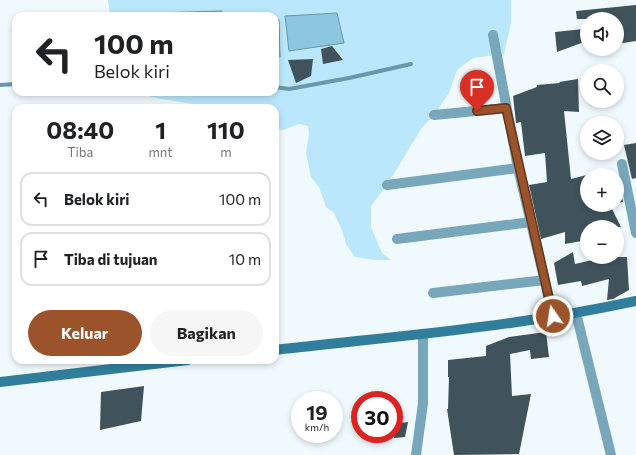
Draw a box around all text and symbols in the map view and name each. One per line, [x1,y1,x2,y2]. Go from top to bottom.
map controls [580,12,624,264]
button: sound [580,12,624,56]
text: 100 m [94,26,174,60]
icon: left [28,28,80,80]
text: Belok kiri [94,60,170,82]
button: search [580,64,624,108]
pin [460,70,494,111]
icon: arrive [466,76,488,98]
text: 08:40 [46,115,114,144]
text: 1 [155,115,166,144]
text: 110 [207,115,245,144]
button: layers [580,116,624,160]
text: Tiba [67,144,93,160]
text: mnt [149,144,173,160]
text: m [220,144,231,160]
button: + [580,168,624,212]
icon: left [30,188,52,210]
text: Belok kiri [64,190,130,208]
text: 100 m [219,190,261,208]
button: − [580,220,624,264]
icon: arrive [30,248,52,270]
text: Tiba di tujuan [64,250,158,268]
text: 10 m [229,250,261,268]
position arrow [532,295,574,337]
button: Keluar [28,310,142,356]
button: Bagikan [150,310,263,356]
speed limit sign: 30 [351,391,403,443]
text: 19 [306,400,328,424]
text: km/h [305,421,329,433]

